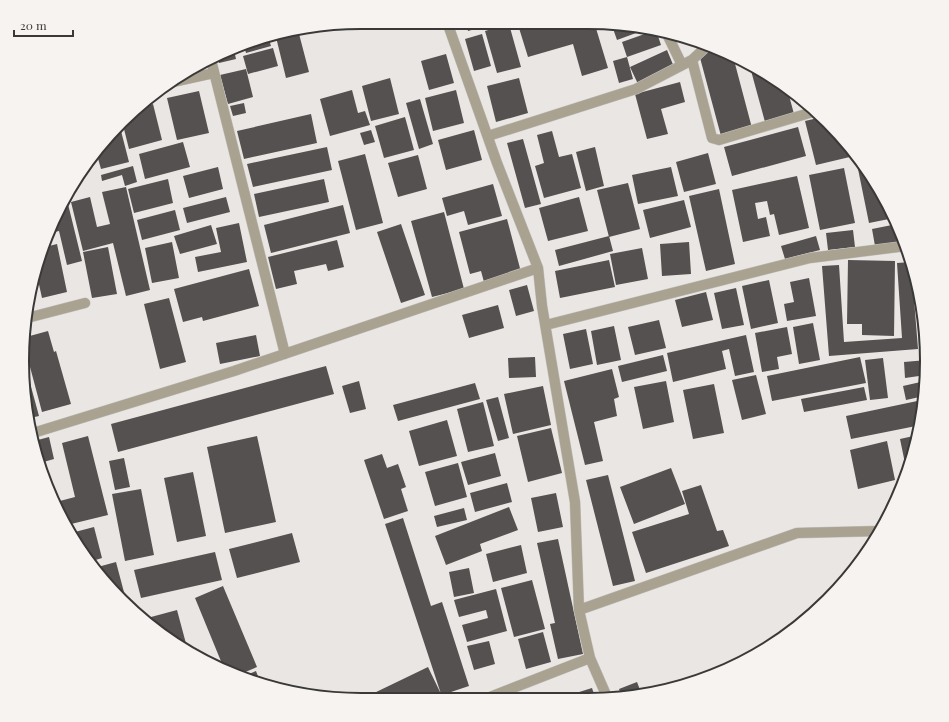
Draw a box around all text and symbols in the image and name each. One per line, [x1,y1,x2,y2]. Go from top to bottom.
scale bar [14,12,73,38]
text: 20 m [20,17,47,33]

